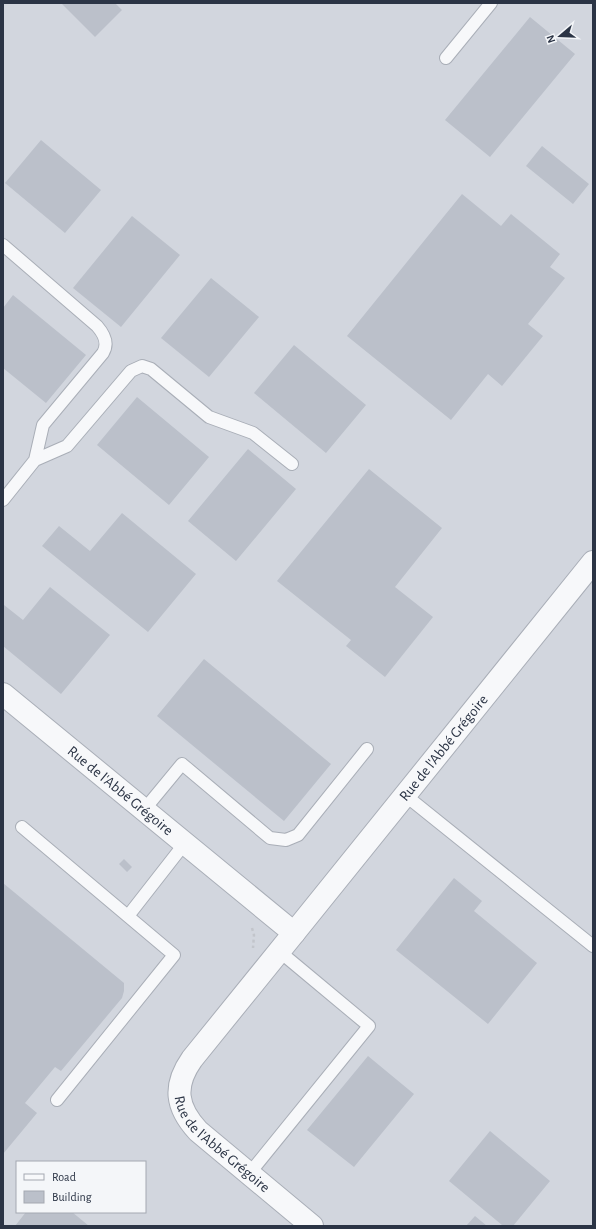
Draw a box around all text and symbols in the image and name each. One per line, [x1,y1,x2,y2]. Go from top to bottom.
north arrow [540,16,580,56]
text: N [545,34,557,45]
street label: Rue de l'Abbé Grégoire [396,692,490,804]
street label: Rue de l'Abbé Grégoire [65,743,176,838]
street label: Rue de l'Abbé Grégoire [172,1094,273,1195]
legend [16,1161,146,1213]
text: Road [52,1171,76,1183]
text: Building [52,1191,92,1203]

